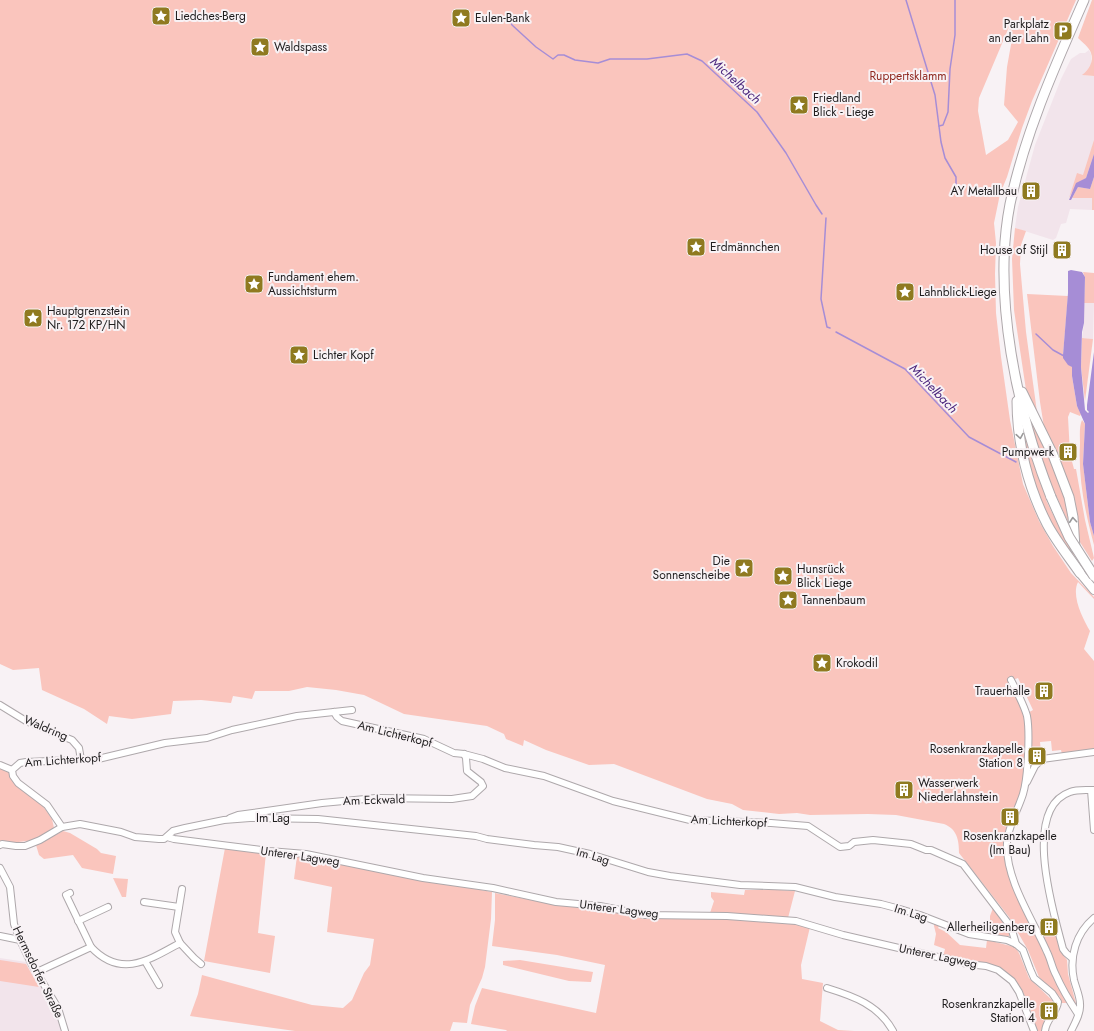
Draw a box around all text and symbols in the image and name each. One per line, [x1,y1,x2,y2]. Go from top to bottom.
place icon: Liedches-Berg [150,5,172,27]
place label: Liedches-Berg [175,7,246,25]
place icon: Eulen-Bank [450,7,472,29]
place label: Eulen-Bank [475,9,530,27]
place label: Parkplatz an der Lahn [989,15,1049,47]
parking icon: Parkplatz an der Lahn [1052,20,1074,42]
place icon: Waldspass [249,36,271,58]
place label: Waldspass [274,38,327,56]
water label: Michelbach [706,52,766,109]
park label: Ruppertsklamm [869,67,947,85]
place label: Friedland Blick - Liege [813,89,874,121]
place icon: Friedland Blick - Liege [788,94,810,116]
building icon: AY Metallbau [1020,180,1042,202]
place label: AY Metallbau [951,182,1017,200]
place icon: Erdmännchen [685,236,707,258]
place label: Erdmännchen [710,238,780,256]
building icon: House of Stijl [1051,239,1073,261]
place label: House of Stijl [980,241,1048,259]
place label: Fundament ehem. Aussichtsturm [268,268,359,300]
place icon: Fundament ehem. Aussichtsturm [243,273,265,295]
place icon: Lahnblick-Liege [894,281,916,303]
place label: Lahnblick-Liege [919,283,997,301]
place label: Hauptgrenzstein Nr. 172 KP/HN [47,302,129,334]
place icon: Hauptgrenzstein Nr. 172 KP/HN [22,307,44,329]
place icon: Lichter Kopf [288,344,310,366]
place label: Lichter Kopf [313,346,374,364]
water label: Michelbach [905,359,962,418]
one-way arrow [1015,433,1024,439]
building icon: Pumpwerk [1057,441,1079,463]
place label: Pumpwerk [1002,443,1055,461]
one-way arrow [1068,517,1077,523]
place label: Die Sonnenscheibe [653,552,730,584]
place icon: Die Sonnenscheibe [733,557,755,579]
place label: Hunsrück Blick Liege [797,560,852,592]
place icon: Hunsrück Blick Liege [772,565,794,587]
place icon: Tannenbaum [777,589,799,611]
place label: Tannenbaum [802,591,866,609]
place icon: Krokodil [811,652,833,674]
place label: Krokodil [836,654,878,672]
building icon: Trauerhalle [1033,680,1055,702]
place label: Trauerhalle [975,682,1030,700]
street label: Waldring [21,711,71,745]
street label: Am Lichterkopf [356,716,435,752]
place label: Rosenkranzkapelle Station 8 [930,740,1023,772]
building icon: Rosenkranzkapelle Station 8 [1026,745,1048,767]
street label: Am Lichterkopf [24,748,102,772]
place label: Wasserwerk Niederlahnstein [918,774,998,806]
building icon: Wasserwerk Niederlahnstein [893,779,915,801]
street label: Am Eckwald [343,790,405,810]
building icon: Rosenkranzkapelle (Im Bau) [999,806,1021,828]
street label: Im Lag [256,809,290,827]
street label: Am Lichterkopf [690,810,768,832]
place label: Rosenkranzkapelle (Im Bau) [963,827,1057,859]
street label: Unterer Lagweg [259,842,341,870]
street label: Im Lag [574,843,612,869]
street label: Unterer Lagweg [578,895,660,923]
street label: Im Lag [892,899,930,927]
building icon: Allerheiligenberg [1038,916,1060,938]
place label: Allerheiligenberg [947,918,1035,936]
street label: Hermsdorfer Straße [8,923,68,1021]
street label: Unterer Lagweg [897,939,979,973]
place label: Rosenkranzkapelle Station 4 [942,995,1035,1027]
building icon: Rosenkranzkapelle Station 4 [1038,1000,1060,1022]

